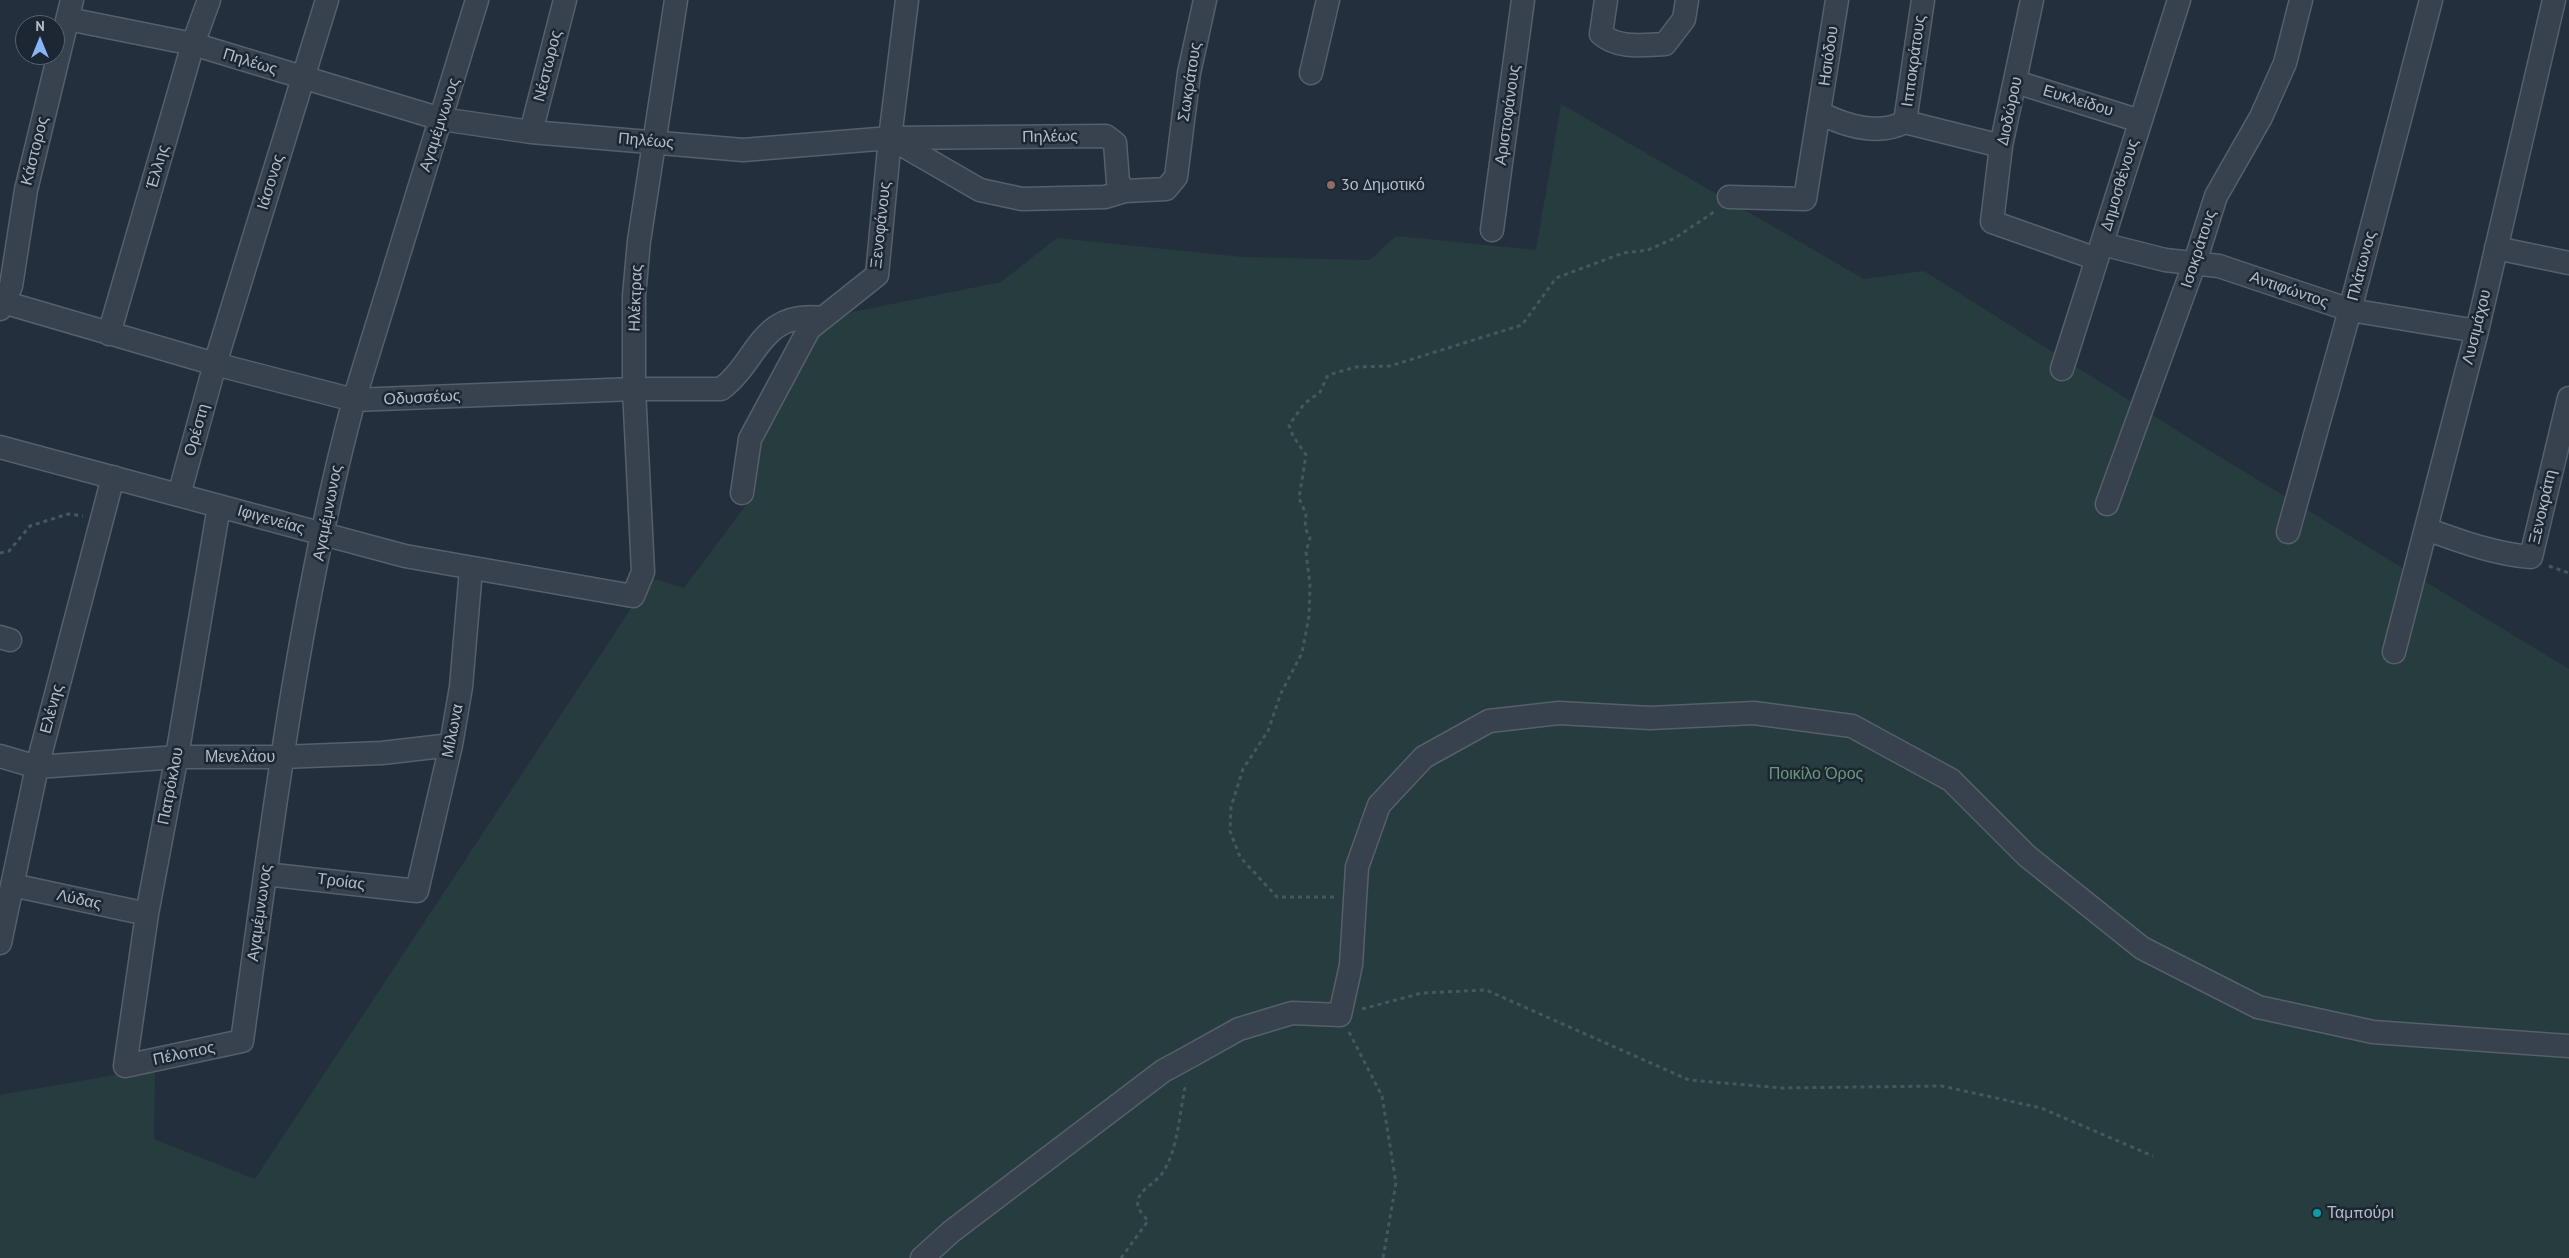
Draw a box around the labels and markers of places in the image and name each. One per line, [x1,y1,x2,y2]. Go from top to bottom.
place label: 3ο Δημοτικό [1341,175,1425,195]
marker: 3ο Δημοτικό [1325,179,1337,191]
place label: Ταμπούρι [2327,1203,2394,1223]
marker: Ταμπούρι [2311,1207,2323,1219]

